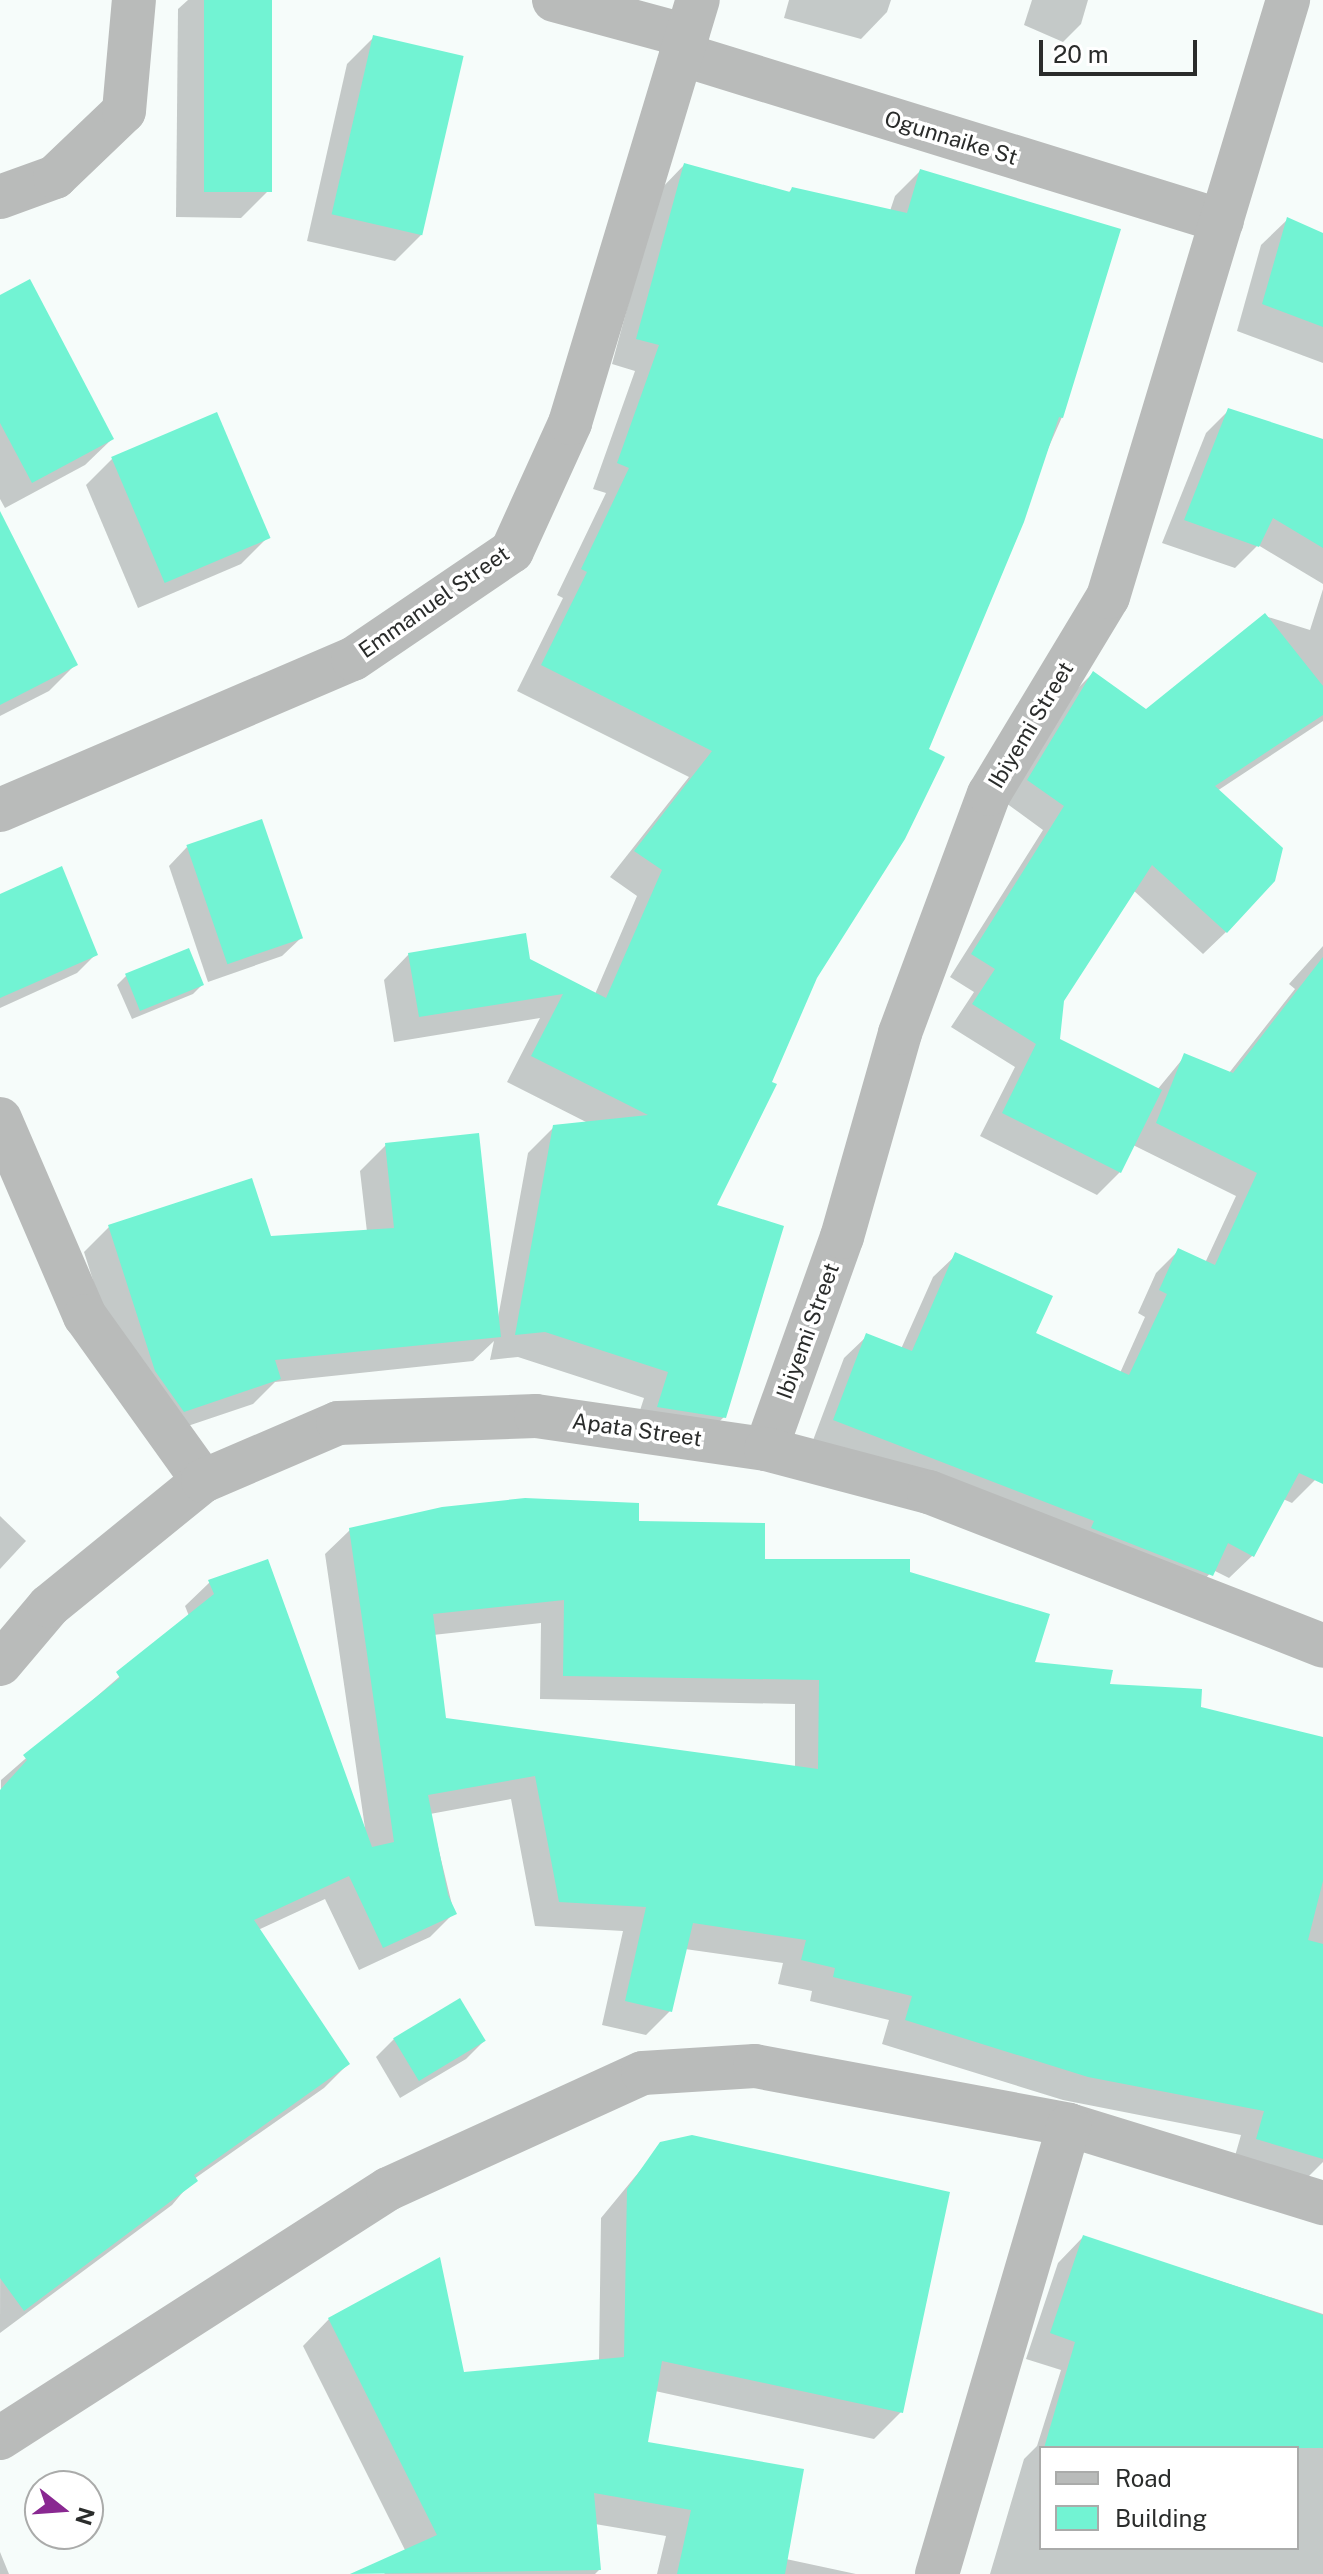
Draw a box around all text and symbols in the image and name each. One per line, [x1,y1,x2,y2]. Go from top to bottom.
scale bar [1043,24,1201,74]
text: 20 m [1053,40,1109,68]
street label: Ogunnaike St [881,105,1021,171]
street label: Emmanuel Street [354,540,514,664]
street label: Ibiyemi Street [983,657,1079,793]
street label: Ibiyemi Street [771,1259,845,1403]
street label: Apata Street [571,1408,703,1452]
legend [1039,2446,1299,2550]
text: Road [1115,2464,1172,2492]
north arrow [24,2470,104,2550]
text: N [70,2504,100,2528]
text: Building [1115,2504,1207,2532]

